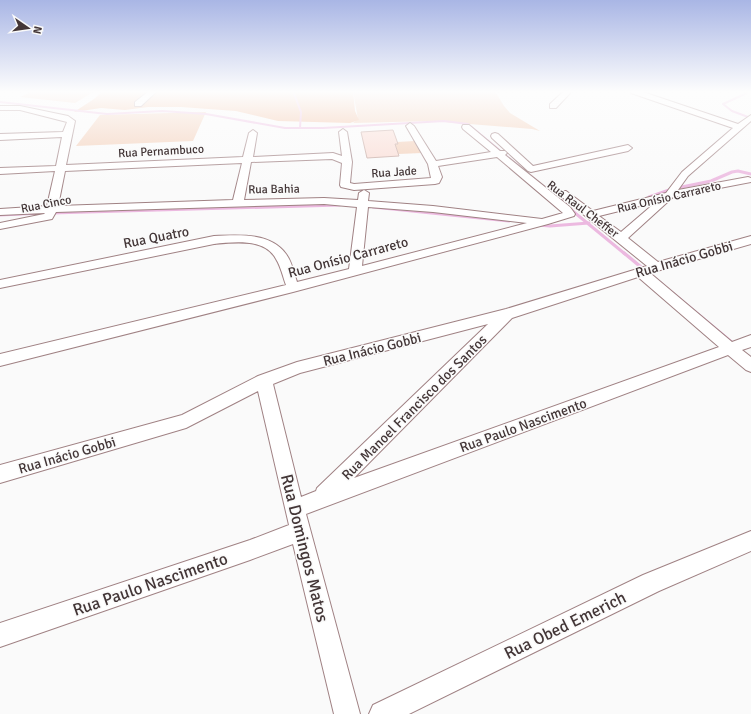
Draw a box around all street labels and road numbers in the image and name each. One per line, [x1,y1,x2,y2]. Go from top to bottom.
street label: Rua Pernambuco [118,142,204,161]
street label: Rua Jade [371,163,417,182]
street label: Rua Raul Cheffer [544,178,622,242]
street label: Rua Onísio Carrareto [616,178,722,217]
street label: Rua Bahia [248,182,300,197]
street label: Rua Cinco [20,192,73,217]
street label: Rua Quatro [122,223,190,252]
street label: Rua Onísio Carrareto [286,233,410,282]
street label: Rua Inácio Gobbi [634,237,735,281]
street label: Rua Inácio Gobbi [321,329,423,370]
street label: Rua Manoel Francisco dos Santos [338,331,490,483]
street label: Rua Paulo Nascimento [457,395,589,456]
street label: Rua Inácio Gobbi [17,433,118,477]
street label: Rua Domingos Matos [276,472,333,624]
street label: Rua Paulo Nascimento [70,548,231,621]
street label: Rua Obed Emerich [501,587,630,664]

